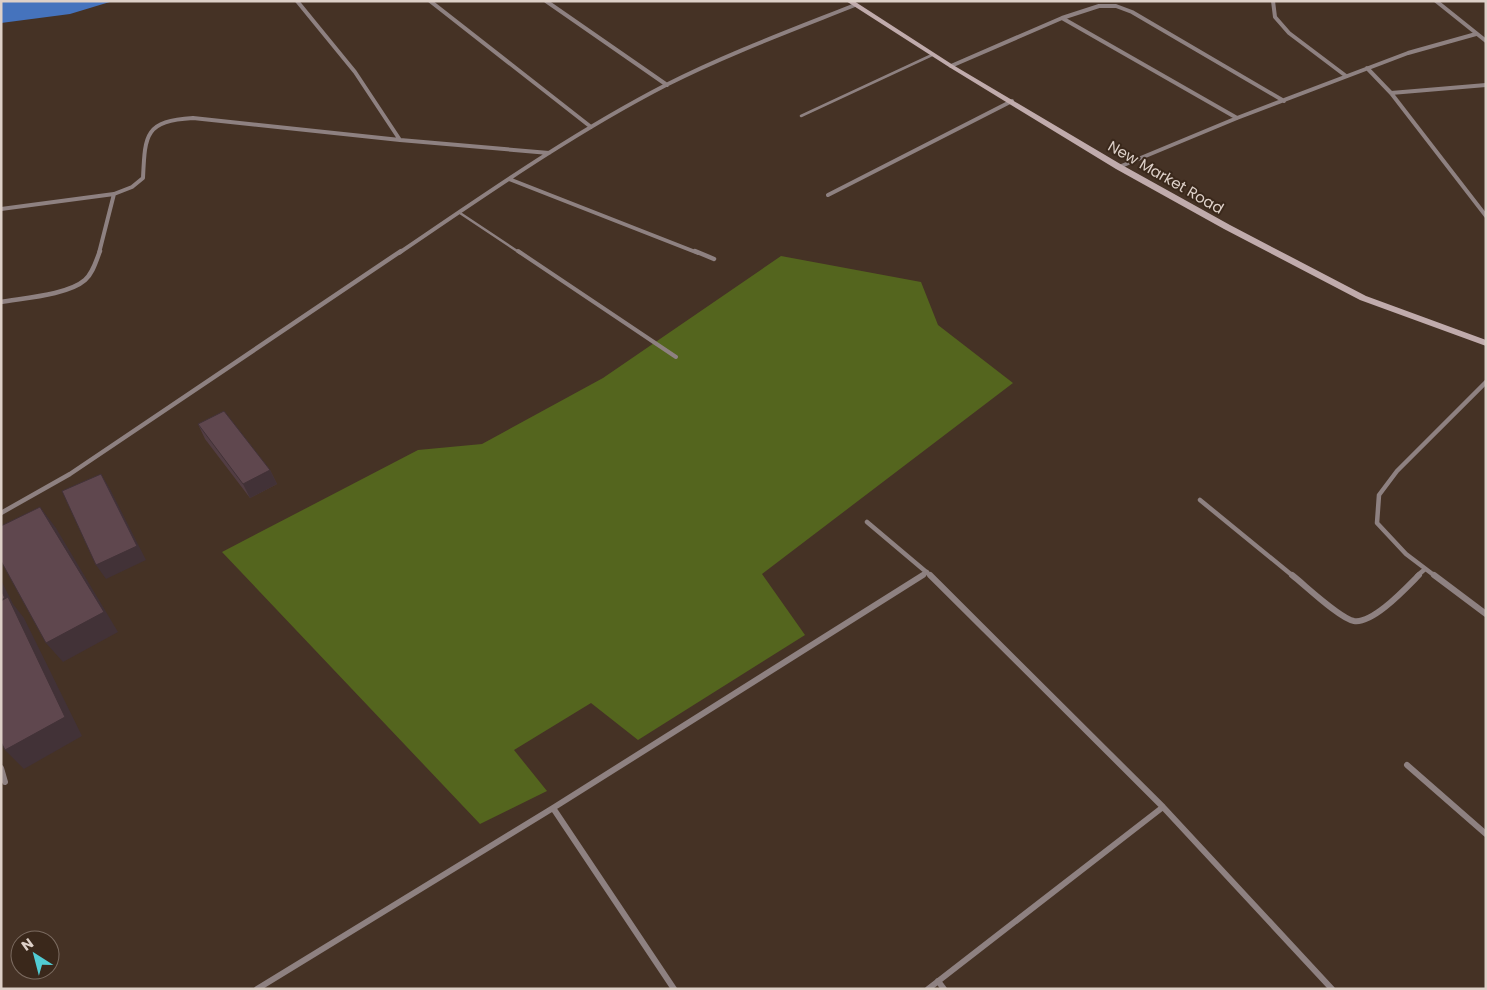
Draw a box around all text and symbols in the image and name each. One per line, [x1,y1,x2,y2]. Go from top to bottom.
street label: New Market Road [1104,135,1228,219]
north arrow [10,930,60,980]
text: N [17,933,37,956]

